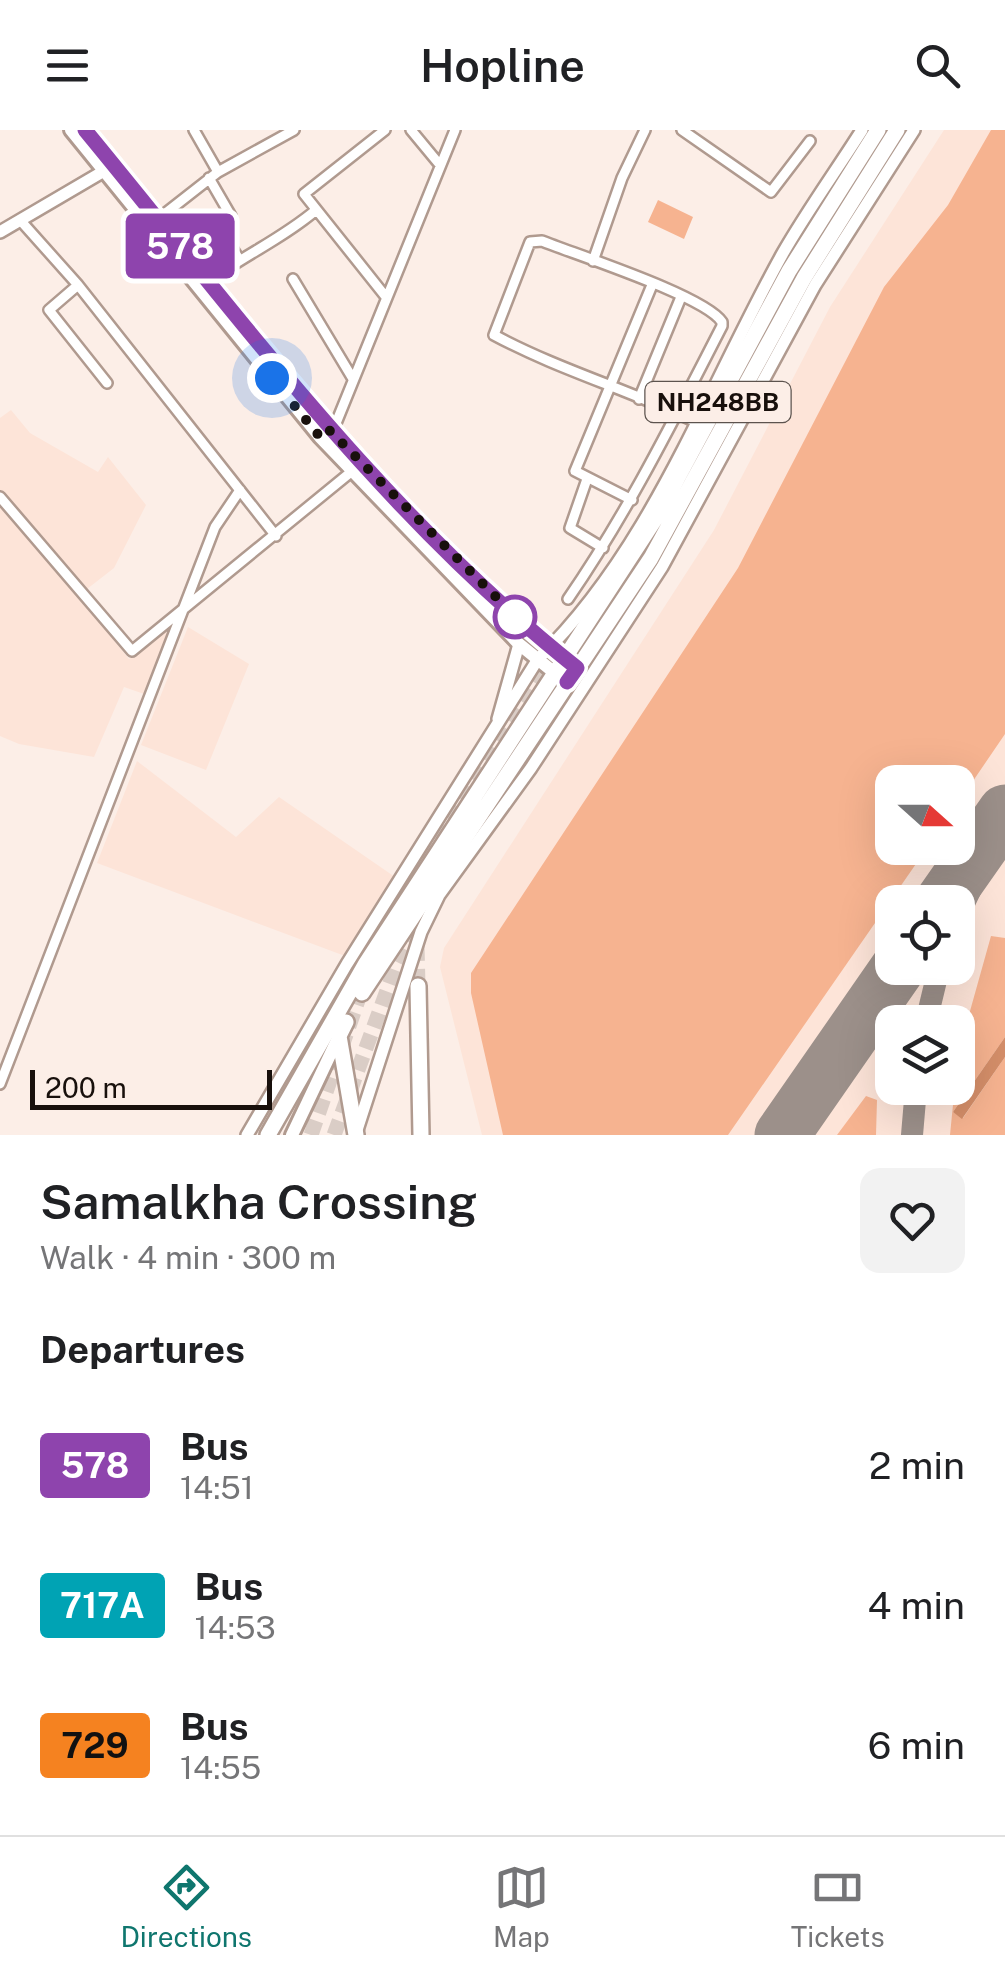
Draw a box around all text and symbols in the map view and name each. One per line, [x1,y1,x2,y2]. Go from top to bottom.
icon: menu [40,38,95,93]
icon: search [910,38,965,93]
text: Hopline [420,39,585,92]
line badge: 578 [122,214,238,278]
text: 578 [146,226,214,267]
your location [247,353,297,403]
road number: NH248BB [646,382,790,422]
unlabelled marker [494,596,536,638]
north arrow [875,765,975,865]
map controls [875,765,975,1105]
button: locate [875,885,975,985]
button: layers [875,1005,975,1105]
scale bar [30,1065,272,1110]
text: 200 m [45,1071,127,1104]
button: heart [860,1168,965,1273]
text: Samalkha Crossing [40,1173,477,1230]
text: Walk · 4 min · 300 m [40,1239,336,1276]
text: Departures [40,1327,245,1372]
text: Bus [180,1424,249,1469]
text: 2 min [869,1443,965,1488]
text: 578 [61,1445,129,1486]
text: 14:51 [180,1469,254,1506]
text: Bus [195,1564,263,1609]
text: 4 min [867,1583,965,1628]
text: 717A [60,1585,145,1626]
text: 14:53 [195,1609,276,1646]
text: Bus [180,1704,249,1749]
text: 6 min [868,1723,965,1768]
text: 729 [61,1725,129,1766]
text: 14:55 [180,1749,261,1786]
tab: Directions [120,1860,252,1953]
tab: Map [493,1860,550,1953]
tab: Tickets [791,1860,885,1953]

